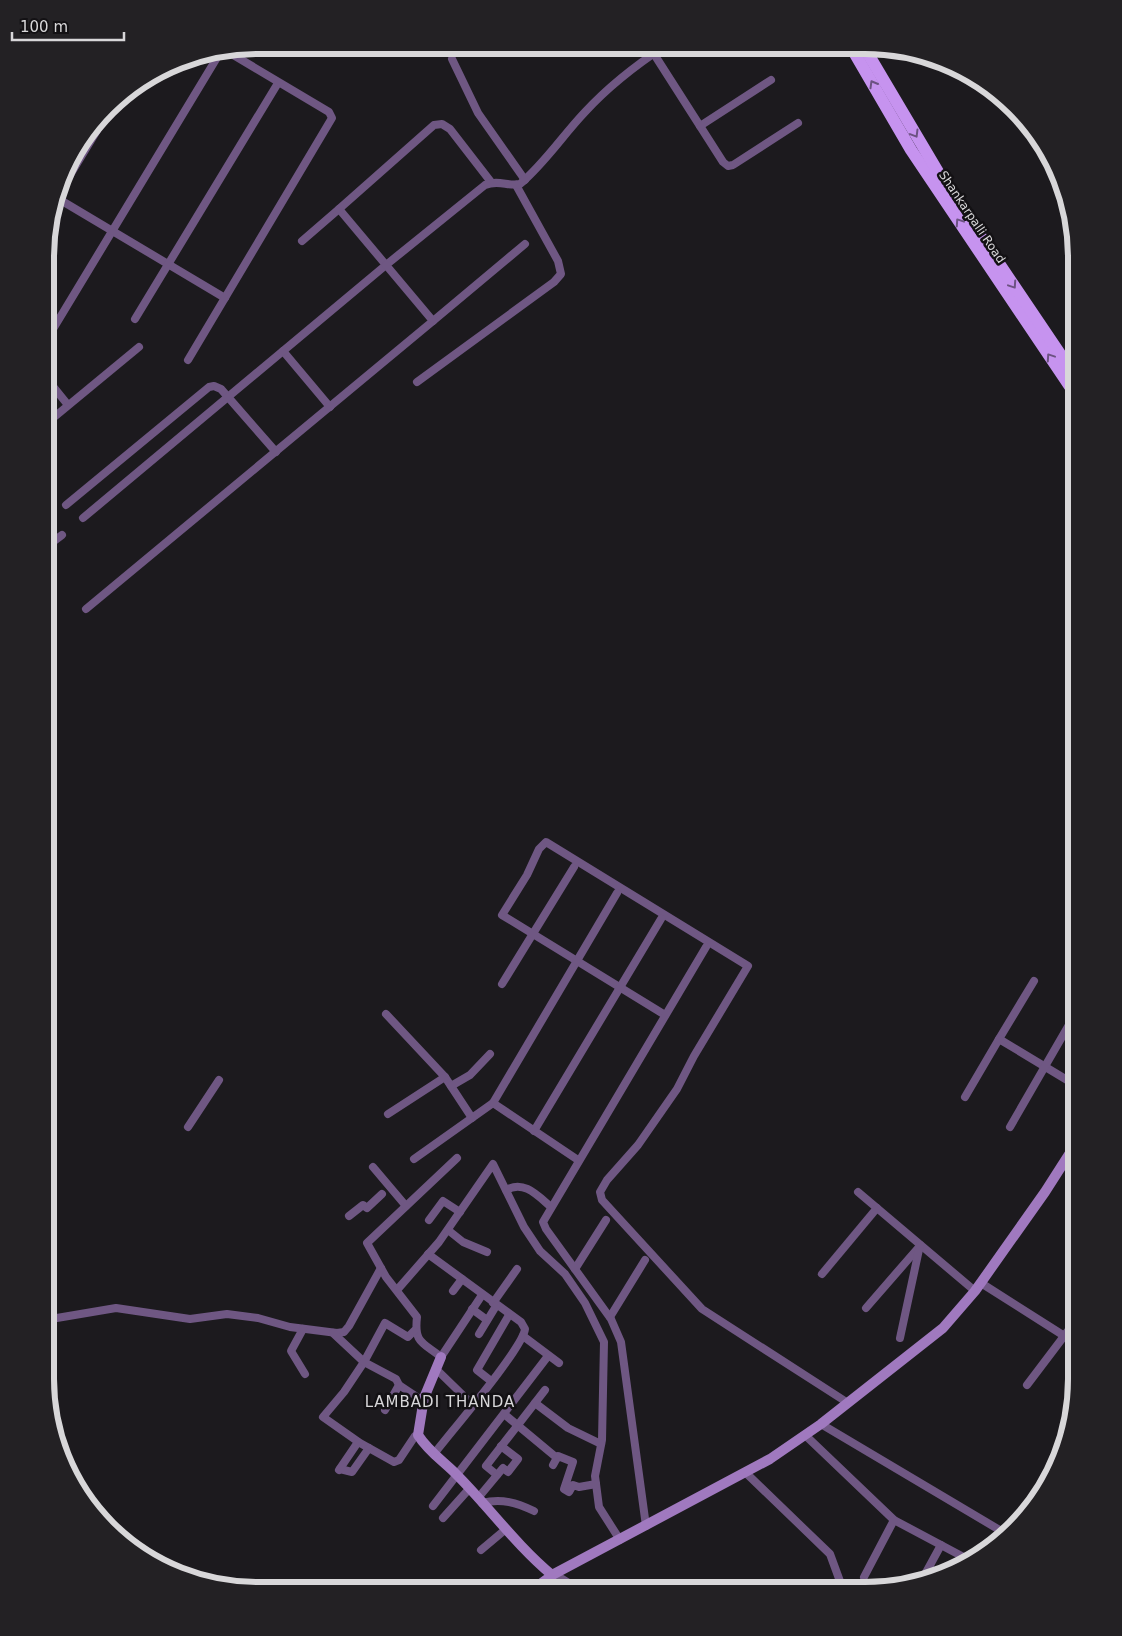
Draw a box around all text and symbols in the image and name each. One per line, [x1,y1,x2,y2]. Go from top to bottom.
scale bar [12,10,125,42]
text: 100 m [20,18,68,36]
one-way arrow [869,80,879,89]
one-way arrow [909,128,919,137]
street label: Shankarpalli Road [936,168,1008,266]
one-way arrow [956,218,965,228]
one-way arrow [1007,279,1016,289]
one-way arrow [1046,353,1056,362]
district label: LAMBADI THANDA [365,1393,515,1411]

